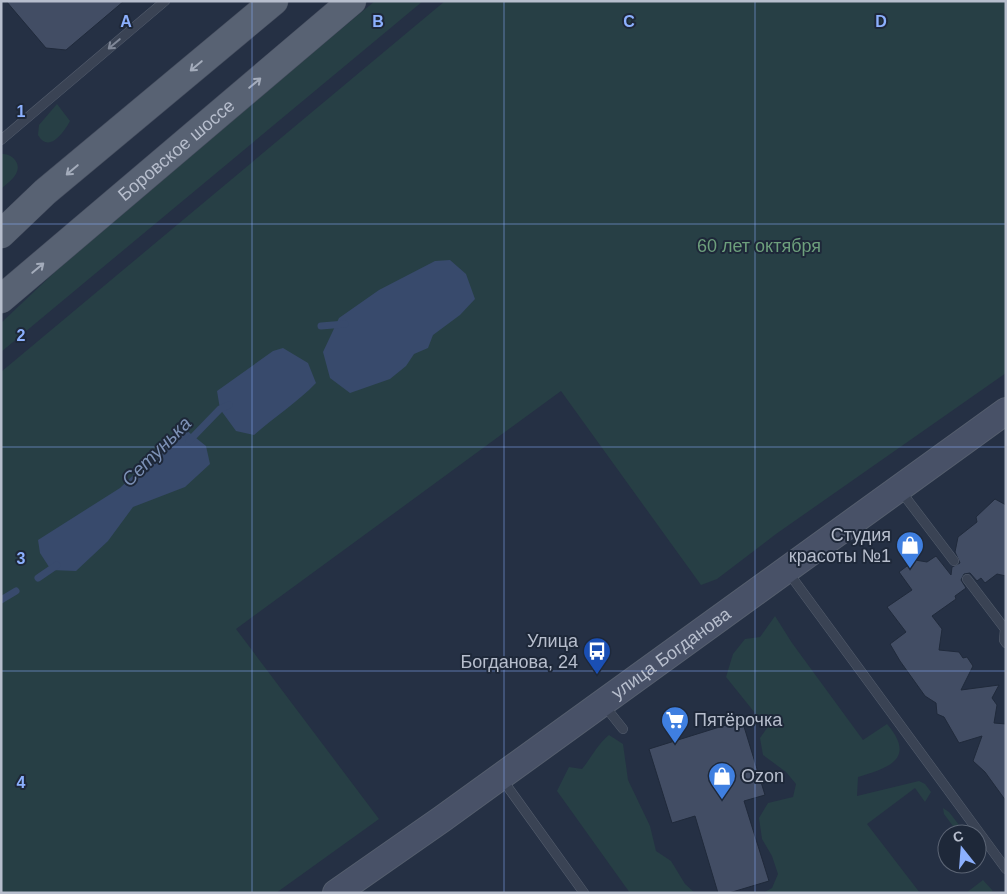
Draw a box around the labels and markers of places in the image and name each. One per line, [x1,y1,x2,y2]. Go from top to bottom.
place label: Студия красоты №1 [789,525,891,566]
shop icon: Студия красоты №1 [895,530,925,569]
place label: Улица Богданова, 24 [461,631,579,672]
bus stop icon: Улица Богданова, 24 [582,636,612,675]
supermarket icon: Пятёрочка [660,705,690,744]
place label: Пятёрочка [694,710,783,730]
shop icon: Ozon [707,761,737,800]
place label: Ozon [741,766,784,786]

